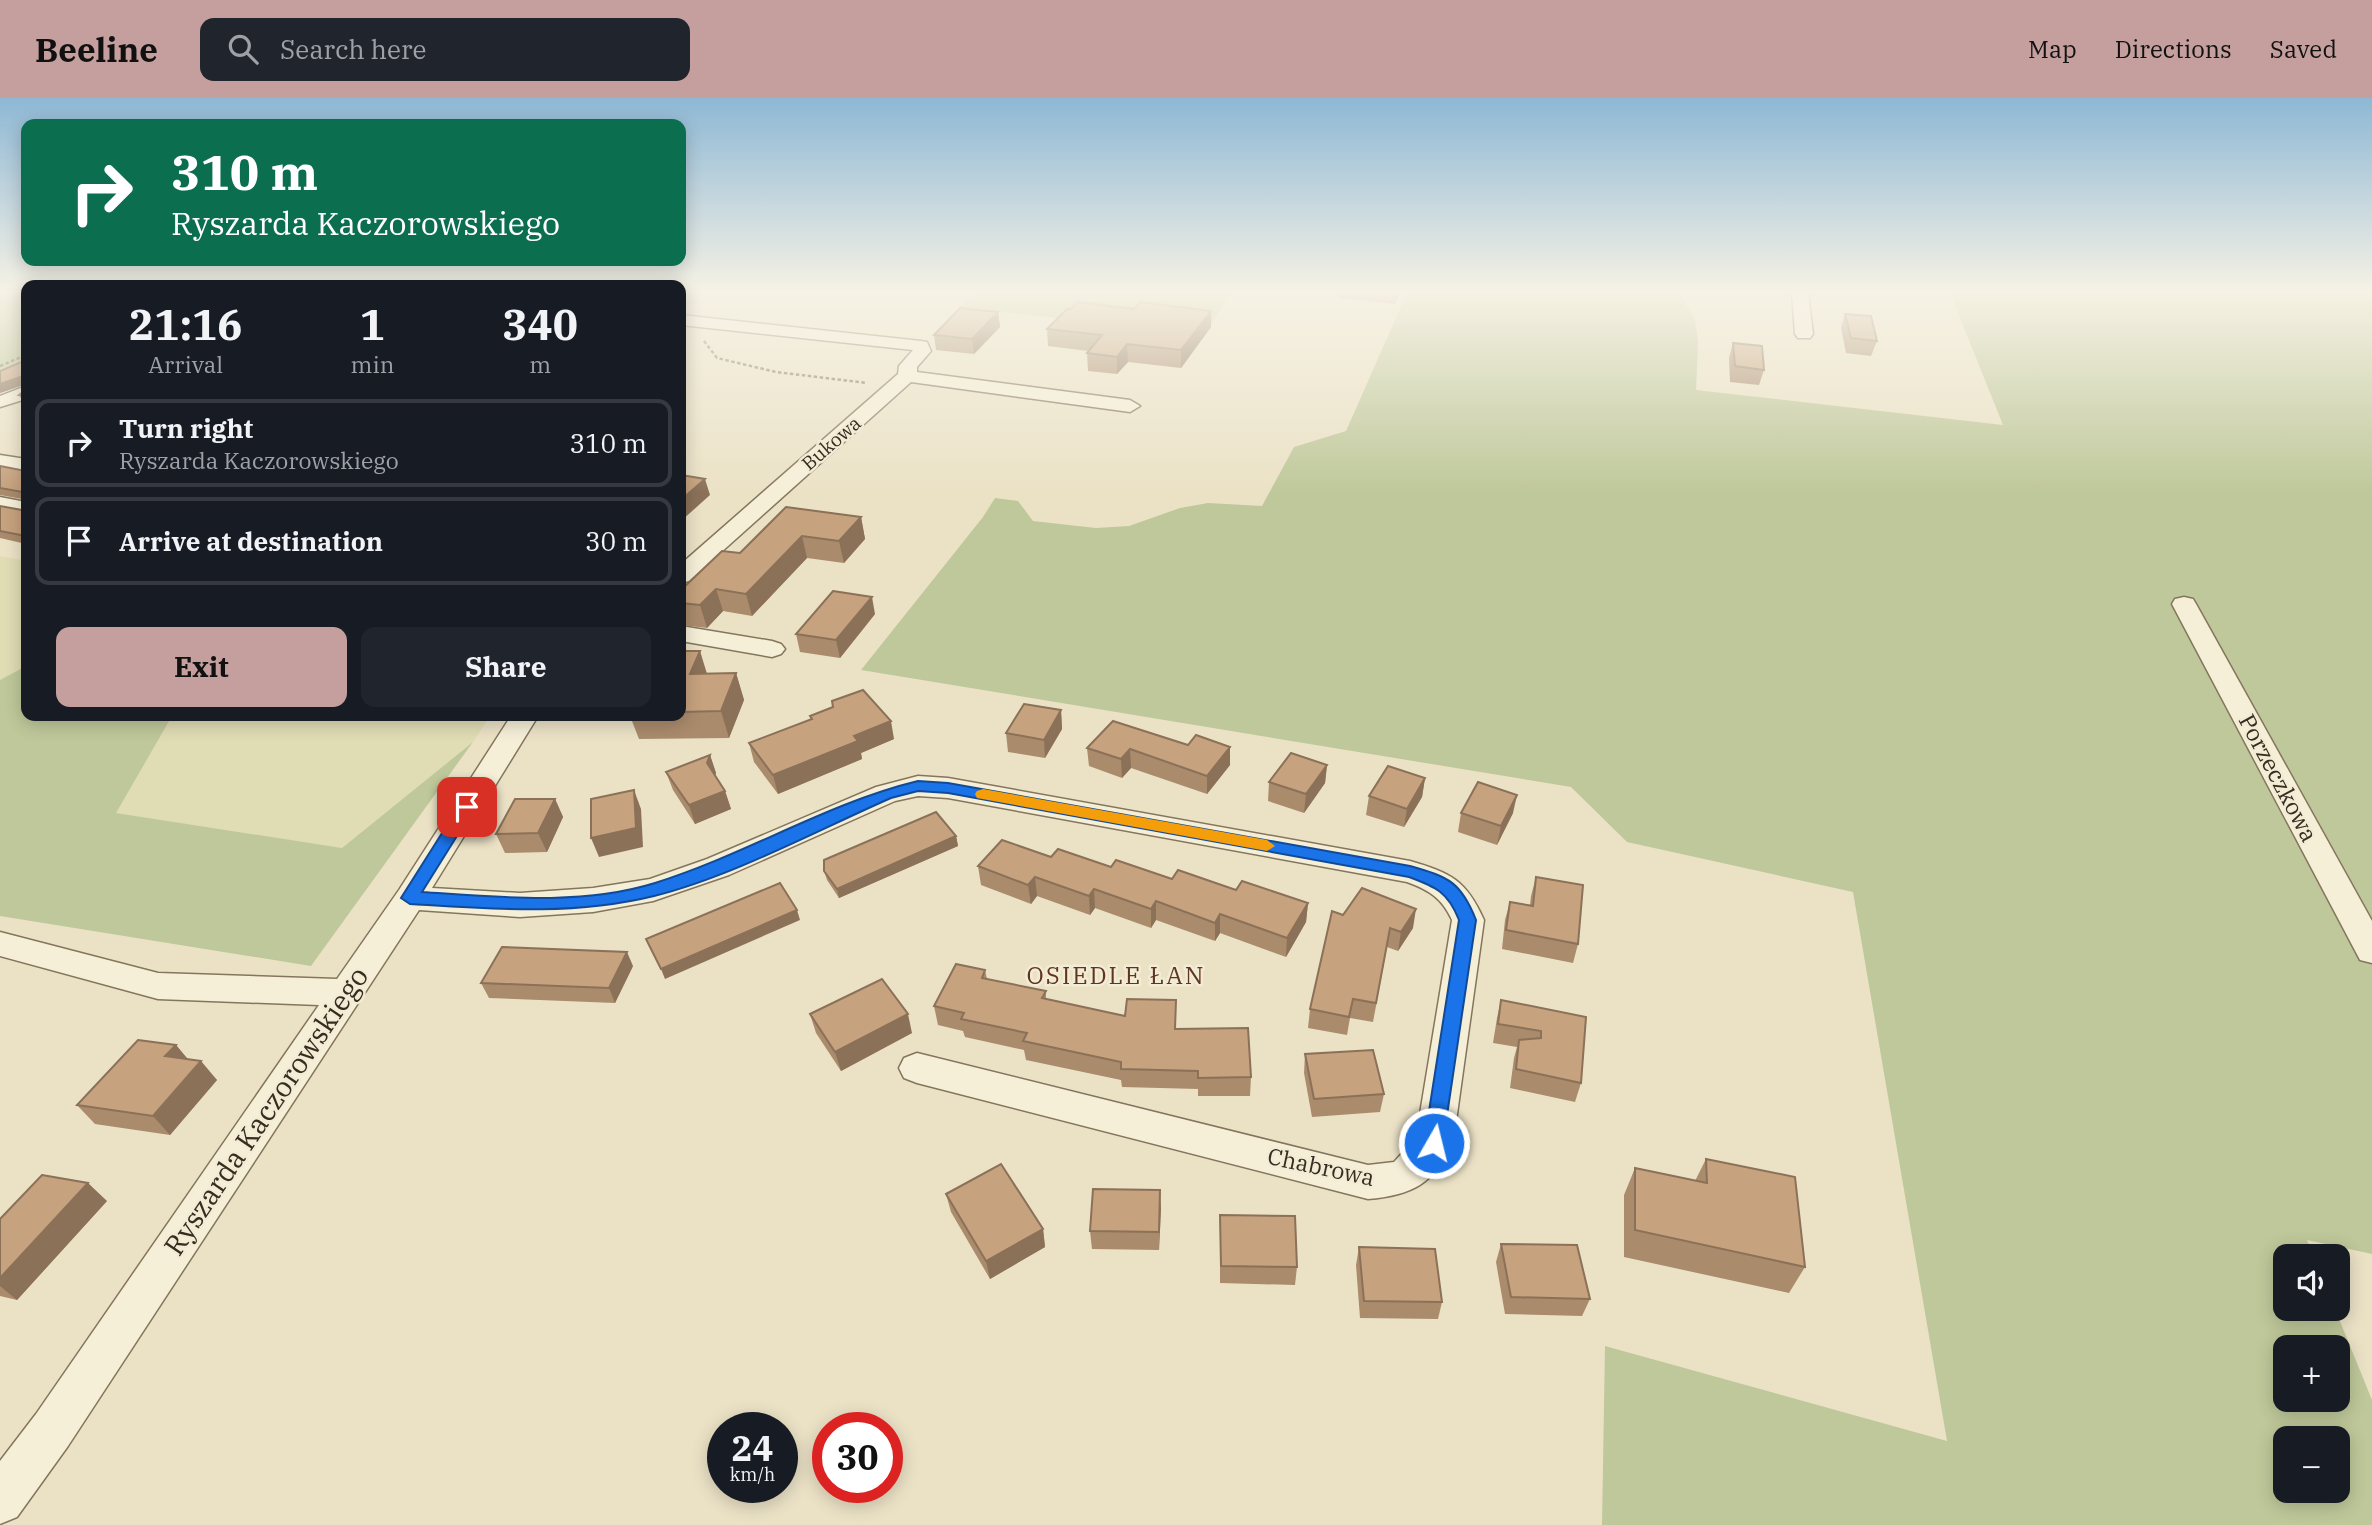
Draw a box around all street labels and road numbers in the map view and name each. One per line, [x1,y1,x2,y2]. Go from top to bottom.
street label: Bukowa [796,411,866,475]
street label: Porzeczkowa [2233,708,2325,847]
street label: Ryszarda Kaczorowskiego [155,959,376,1262]
street label: Chabrowa [1265,1140,1377,1192]

